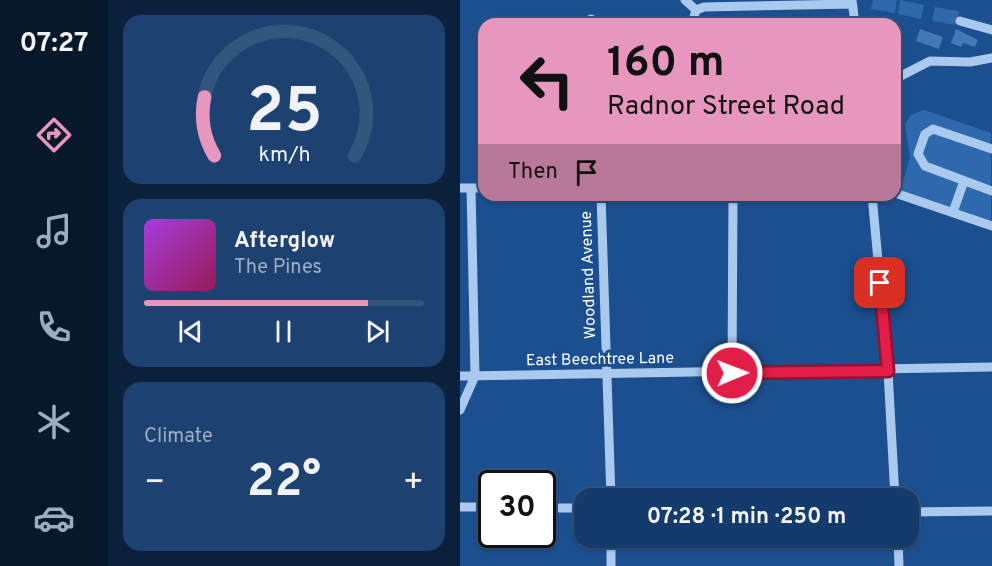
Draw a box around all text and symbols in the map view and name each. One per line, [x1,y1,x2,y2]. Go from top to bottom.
text: 07:27 [19,27,89,61]
text: 160 m [607,38,725,91]
icon: left [508,42,586,120]
text: 25 [246,76,322,155]
text: Radnor Street Road [607,90,845,124]
icon: directions [33,114,75,156]
text: km/h [258,143,310,170]
icon: arrive [570,156,603,189]
text: Then [508,159,558,186]
icon: music [33,210,75,252]
street label: Woodland Avenue [577,211,601,339]
text: Afterglow [234,228,335,255]
text: The Pines [234,255,322,281]
pin [854,257,905,308]
icon: arrive [863,266,896,299]
icon: phone [33,306,75,348]
icon: previous [174,315,207,348]
icon: pause [267,315,300,348]
icon: next [361,315,394,348]
position arrow [700,341,764,405]
street label: East Beechtree Lane [526,349,674,371]
icon: climate [33,401,75,443]
text: Climate [144,424,213,450]
text: 22° [247,455,321,512]
text: − [144,463,165,505]
text: + [403,463,424,505]
speed limit sign: 30 [478,470,556,548]
icon: car [33,497,75,539]
text: 07:28 · 1 min · 250 m [647,504,846,531]

